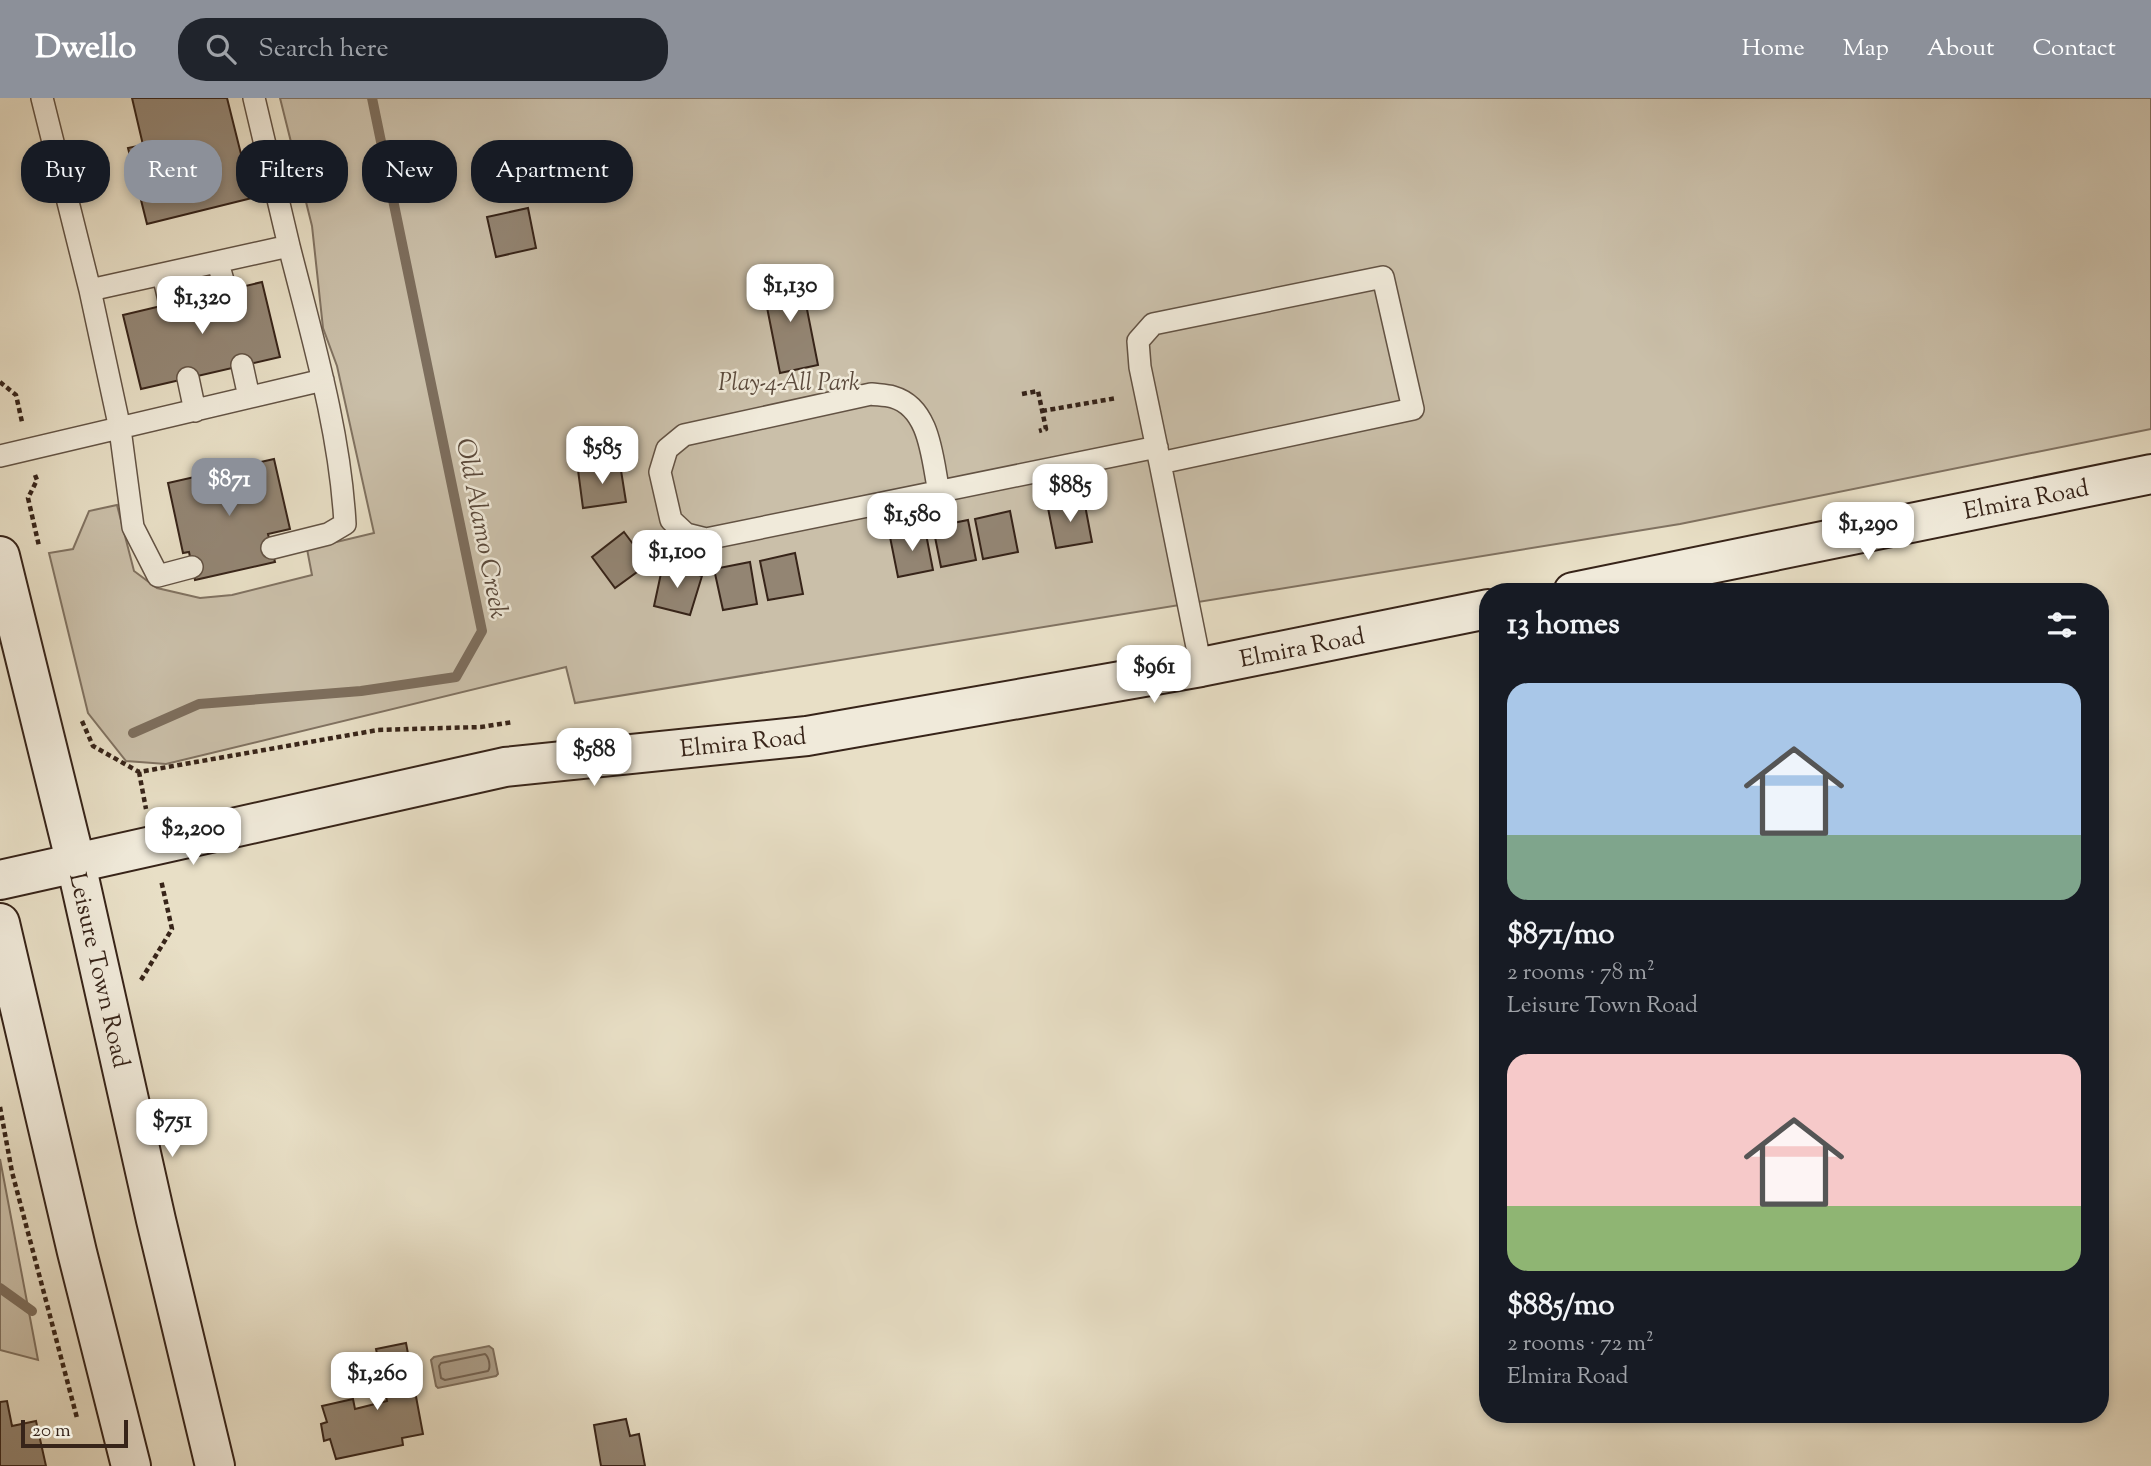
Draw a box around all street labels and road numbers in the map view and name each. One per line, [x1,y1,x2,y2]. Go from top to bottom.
street label: Elmira Road [1961,472,2092,530]
street label: Elmira Road [1237,620,1368,678]
street label: Elmira Road [678,720,809,768]
street label: Leisure Town Road [59,869,137,1072]

